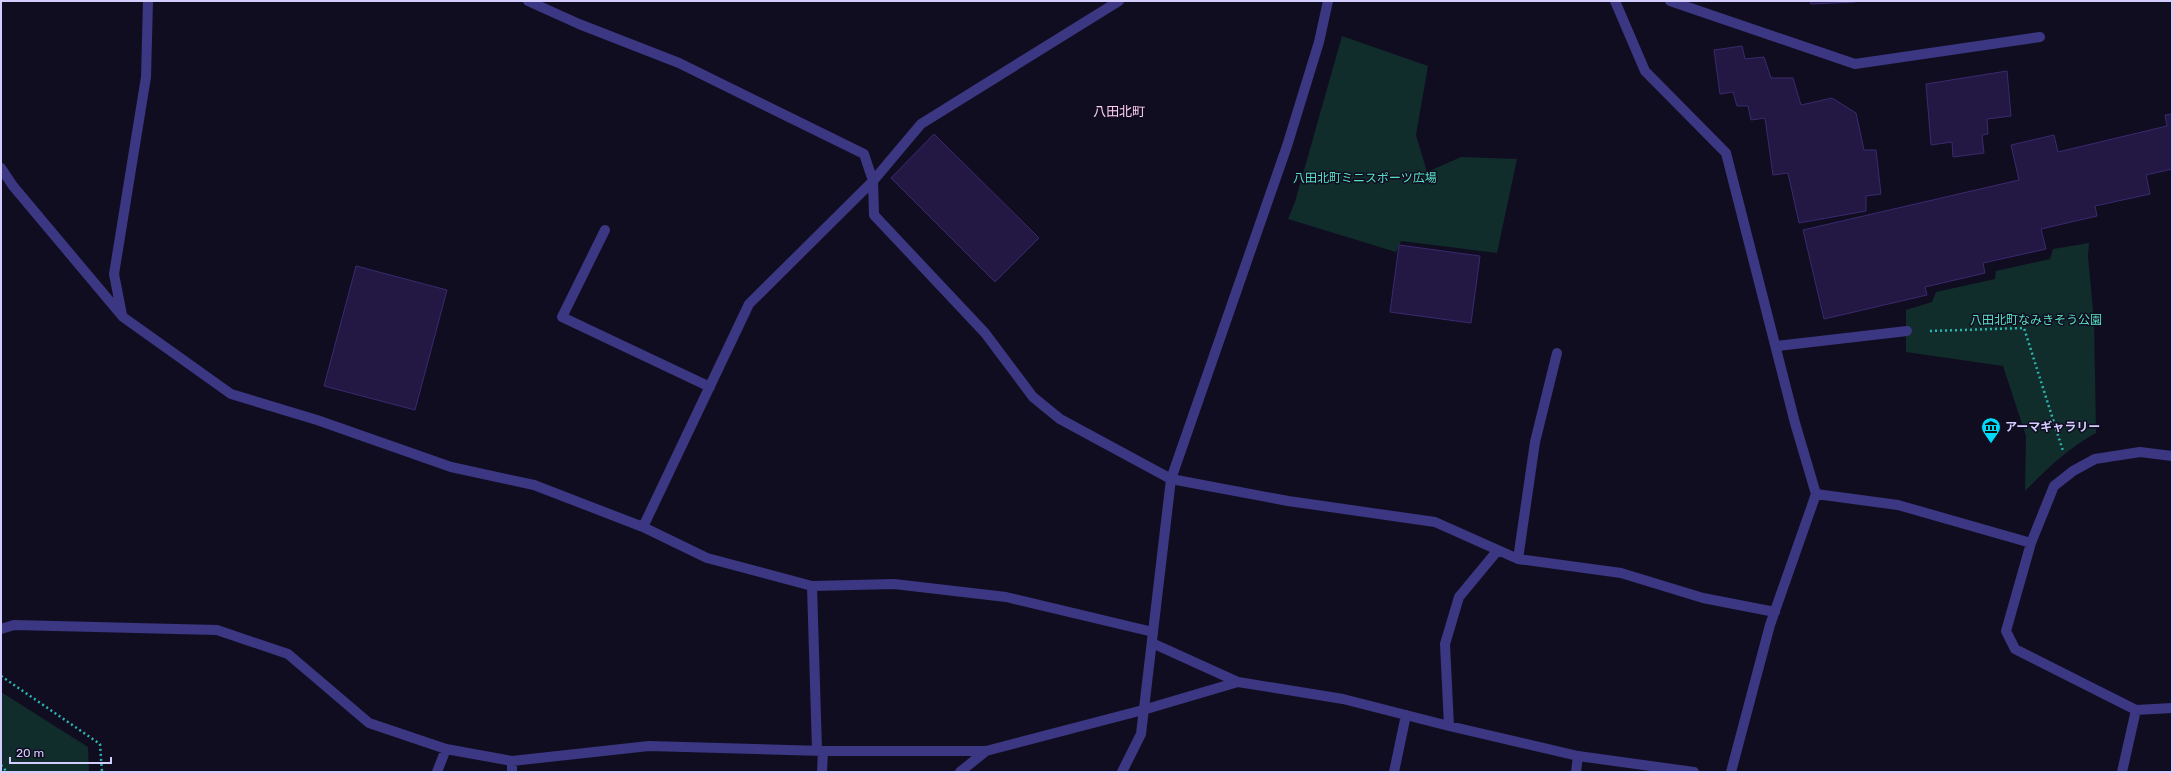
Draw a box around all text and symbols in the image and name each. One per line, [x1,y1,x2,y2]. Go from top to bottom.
district label: 八田北町 [1093,104,1145,119]
park label: 八田北町ミニスポーツ広場 [1293,171,1437,185]
park label: 八田北町なみきそう公園 [1970,313,2102,327]
museum icon: アーマギャラリー [1980,416,2002,444]
place label: アーマギャラリー [2005,420,2100,434]
scale bar [10,739,111,765]
text: 20 m [16,746,44,760]

